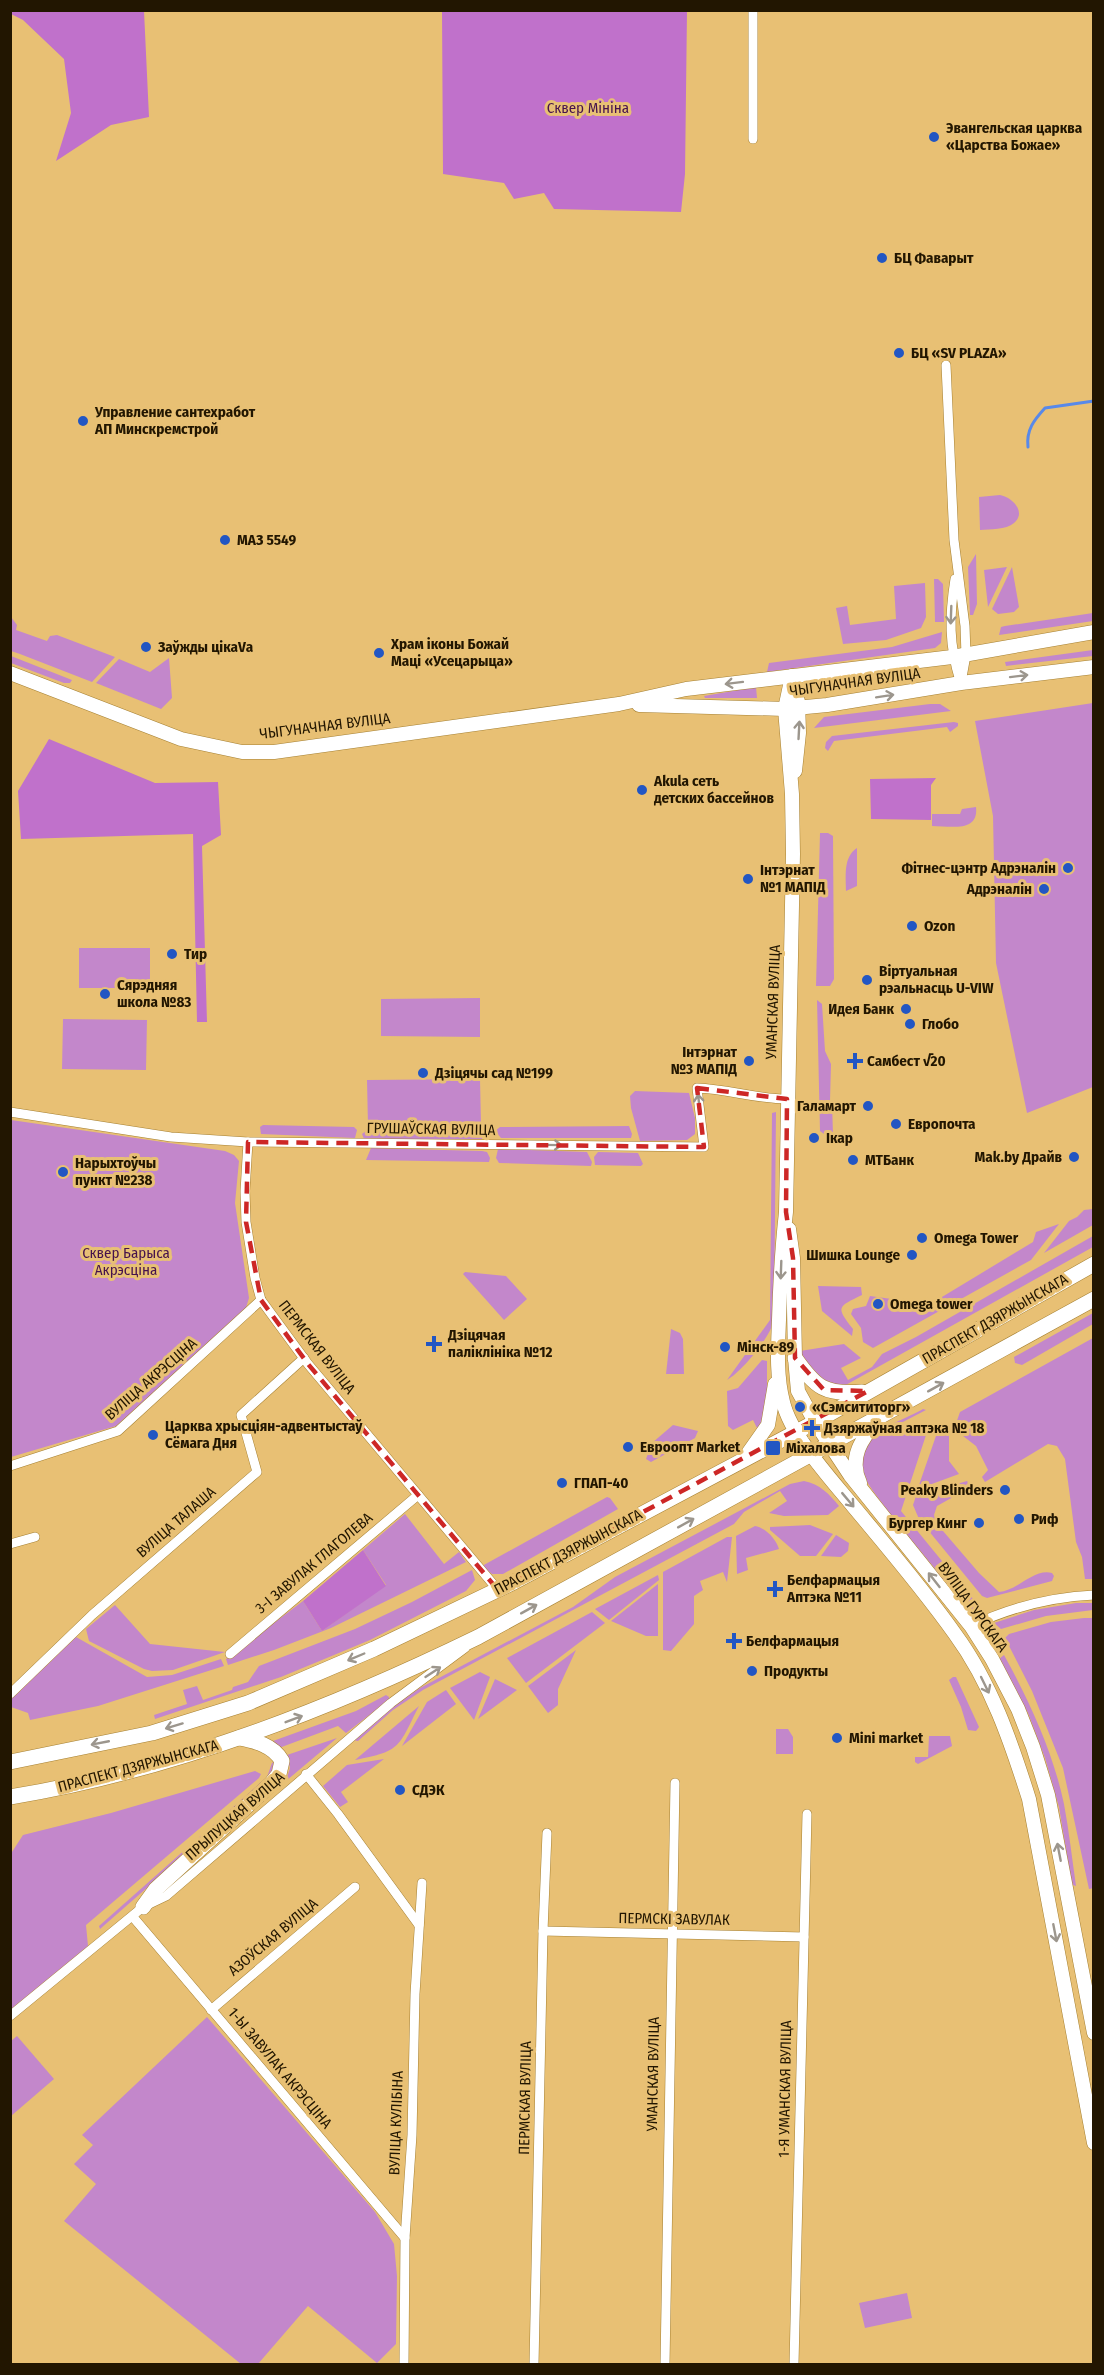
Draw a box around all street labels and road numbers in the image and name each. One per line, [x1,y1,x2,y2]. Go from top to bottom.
street label: ЧЫГУНАЧНАЯ ВУЛІЦА [789,664,922,700]
street label: ЧЫГУНАЧНАЯ ВУЛІЦА [259,709,392,743]
street label: УМАНСКАЯ ВУЛІЦА [762,944,784,1061]
street label: ГРУШАЎСКАЯ ВУЛІЦА [366,1119,496,1139]
street label: ПРАСПЕКТ ДЗЯРЖЫНСКАГА [919,1270,1071,1368]
street label: ПЕРМСКАЯ ВУЛІЦА [275,1297,359,1397]
street label: ВУЛІЦА АКРЭСЦІНА [101,1334,201,1424]
street label: ВУЛІЦА ТАЛАША [133,1483,219,1561]
street label: ПРАСПЕКТ ДЗЯРЖЫНСКАГА [491,1505,645,1599]
street label: 3-І ЗАВУЛАК ГЛАГОЛЕВА [252,1509,376,1617]
street label: ВУЛІЦА ГУРСКАГА [934,1558,1012,1656]
street label: ПРАСПЕКТ ДЗЯРЖЫНСКАГА [56,1736,220,1796]
street label: ПРЫЛУЦКАЯ ВУЛІЦА [182,1768,288,1864]
street label: АЗОЎСКАЯ ВУЛІЦА [225,1894,321,1980]
street label: ПЕРМСКІ ЗАВУЛАК [618,1909,730,1929]
street label: 1-Ы ЗАВУЛАК АКРЭСЦІНА [224,2004,336,2132]
street label: УМАНСКАЯ ВУЛІЦА [643,2016,663,2132]
street label: 1-Я УМАНСКАЯ ВУЛІЦА [775,2020,795,2158]
street label: ПЕРМСКАЯ ВУЛІЦА [515,2041,535,2155]
street label: ВУЛІЦА КУЛІБІНА [385,2070,407,2176]

